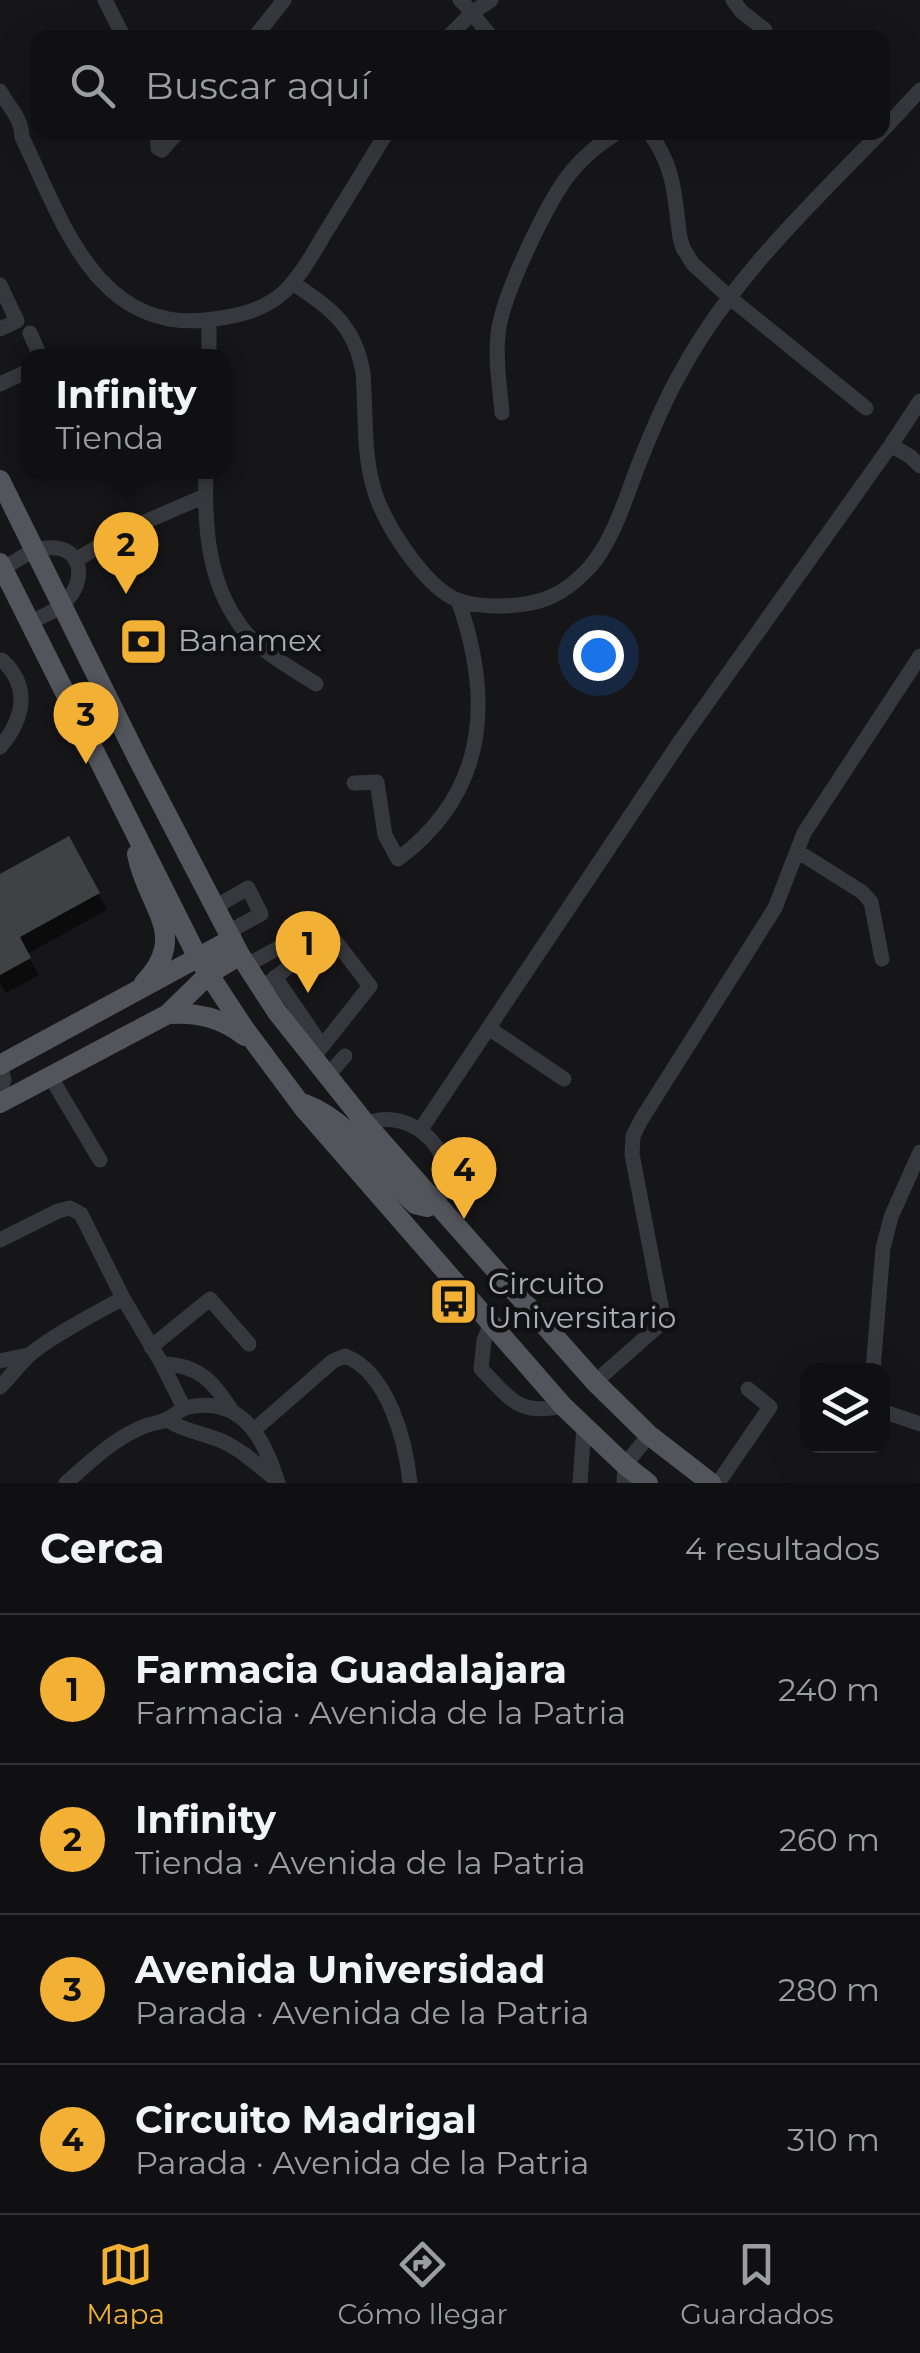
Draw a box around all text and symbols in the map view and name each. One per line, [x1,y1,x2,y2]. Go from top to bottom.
search box [30,30,890,140]
icon: search [65,58,120,113]
text: Buscar aquí [145,62,371,109]
popup [21,349,231,479]
text: Infinity [55,371,197,418]
text: Tienda [55,418,164,457]
pin: 2 [94,512,158,594]
bank icon: Banamex [117,615,169,667]
place label: Banamex [178,622,322,659]
your location [573,630,624,681]
pin: 3 [54,682,118,764]
pin: 1 [276,910,340,993]
pin: 4 [432,1136,496,1219]
place label: Circuito Universitario [488,1265,676,1336]
bus stop icon: Circuito Universitario [427,1275,479,1327]
map controls [800,1363,890,1453]
button: layers [800,1363,890,1453]
text: Cerca [40,1522,165,1574]
text: 4 resultados [685,1529,880,1568]
text: Farmacia Guadalajara [135,1646,567,1693]
text: 1 [66,1670,79,1709]
text: 240 m [778,1670,880,1709]
text: Farmacia · Avenida de la Patria [135,1693,626,1732]
text: Infinity [135,1796,276,1843]
text: 2 [63,1820,82,1859]
text: 260 m [779,1820,880,1859]
text: Tienda · Avenida de la Patria [135,1843,586,1882]
text: Avenida Universidad [135,1946,545,1993]
text: 3 [63,1970,82,2009]
text: 280 m [778,1970,880,2009]
text: Parada · Avenida de la Patria [135,1993,589,2032]
text: Circuito Madrigal [135,2096,477,2143]
text: 4 [61,2120,84,2159]
text: 310 m [787,2120,880,2159]
text: Parada · Avenida de la Patria [135,2143,589,2182]
tab: Mapa [86,2237,165,2331]
tab: Cómo llegar [337,2237,508,2331]
tab: Guardados [680,2237,834,2331]

